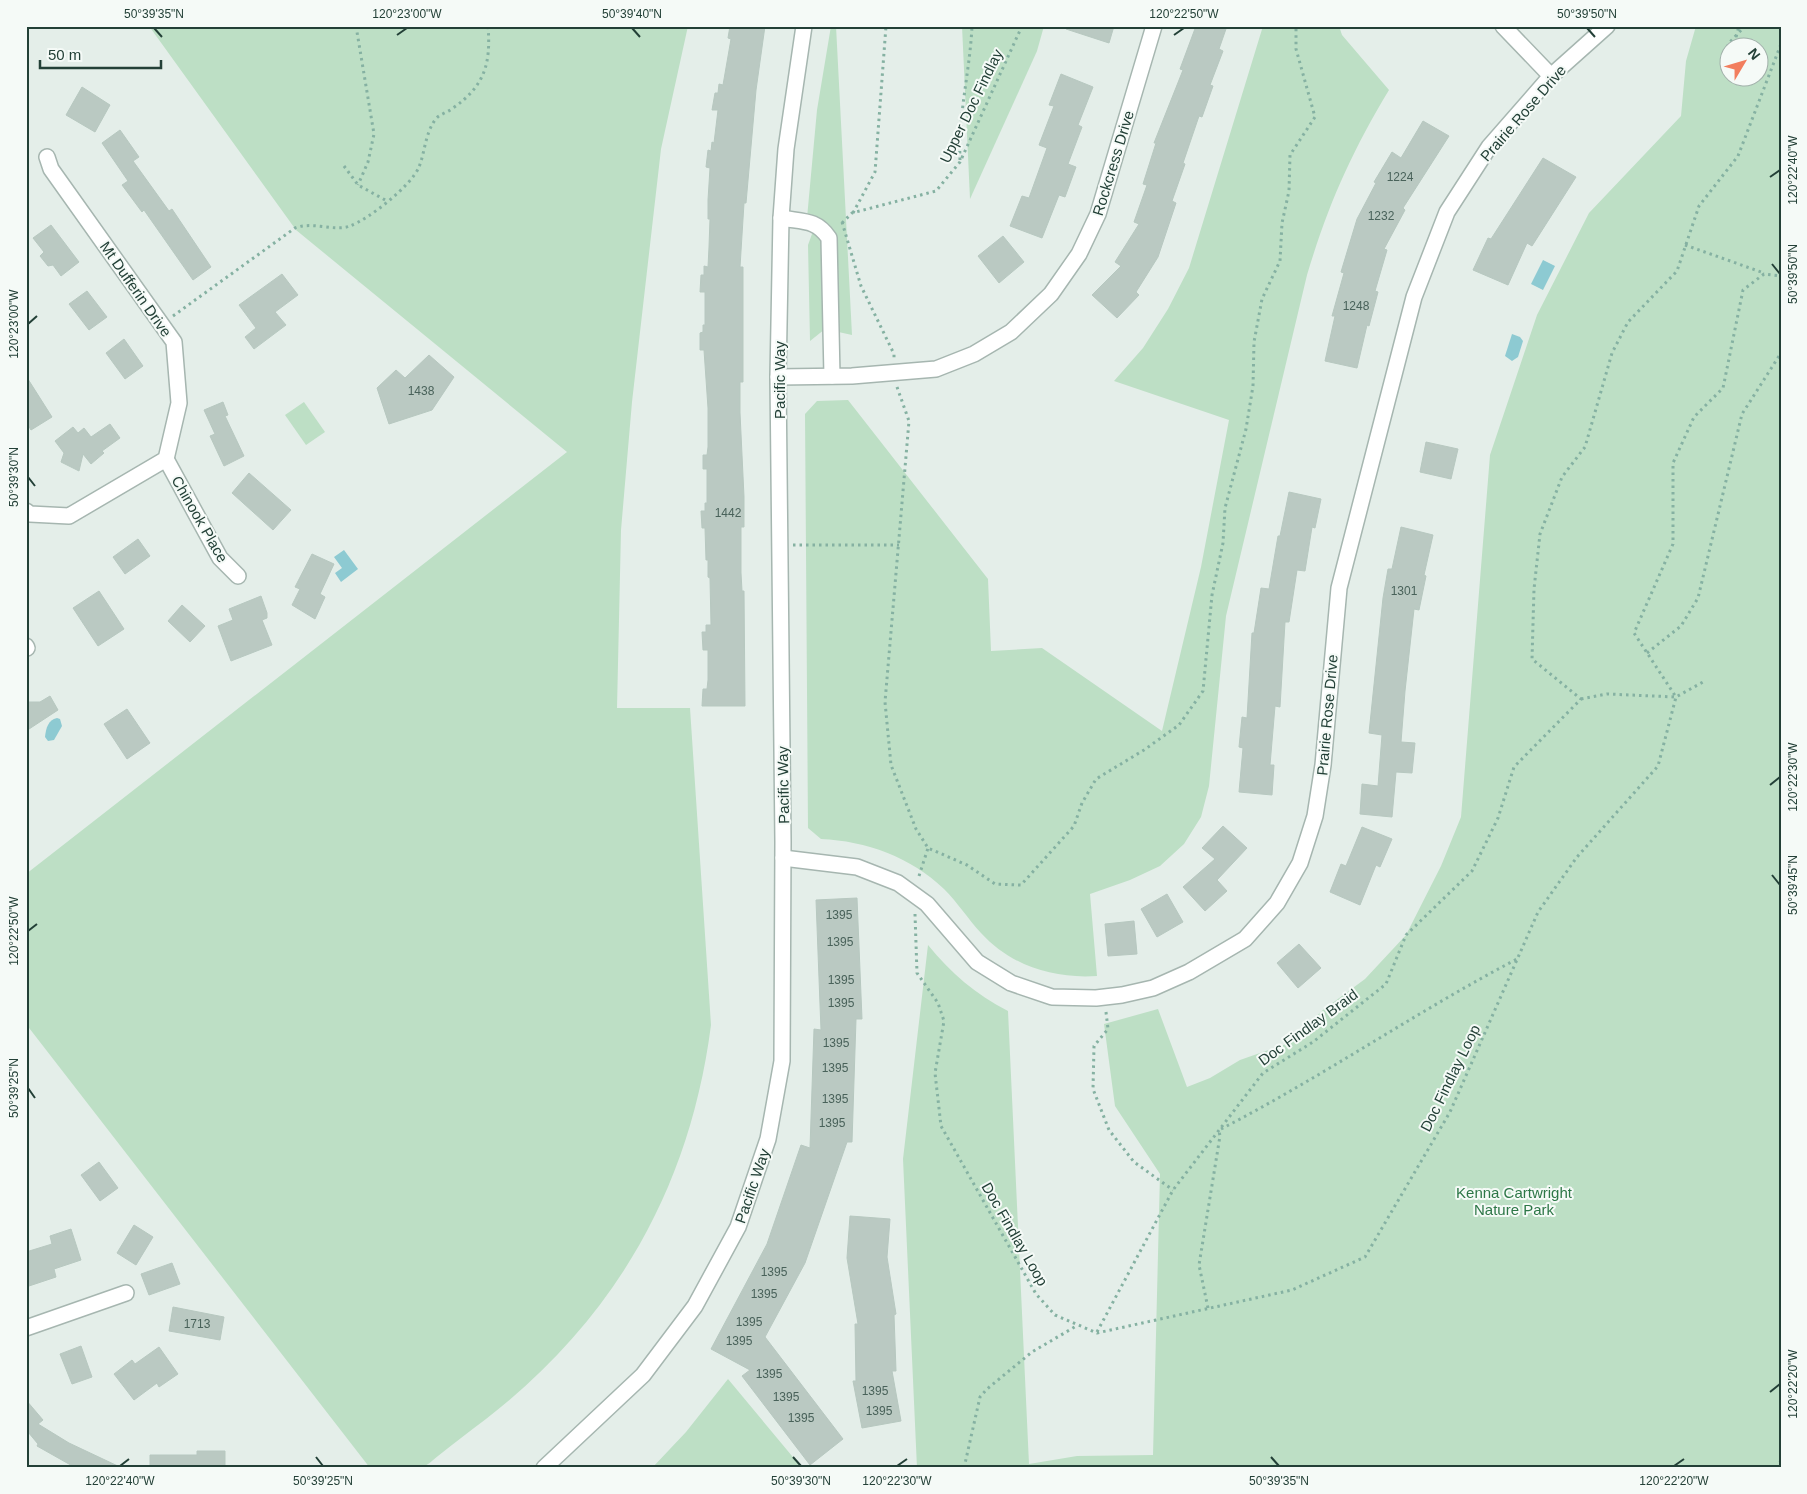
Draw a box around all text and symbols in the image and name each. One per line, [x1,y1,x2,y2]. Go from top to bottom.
text: 50°39'35"N [124,7,184,21]
text: 120°23'00"W [372,7,442,21]
text: 50°39'40"N [602,7,662,21]
text: 120°22'50"W [1149,7,1219,21]
text: 50°39'50"N [1557,7,1617,21]
scale bar [40,38,161,70]
north arrow [1720,38,1770,88]
text: N [1745,45,1764,63]
text: 50 m [48,46,81,63]
street label: Upper Doc Findlay [936,46,1006,166]
street label: Prairie Rose Drive [1477,61,1569,165]
street label: Rockcress Drive [1089,108,1137,218]
text: 120°22'40"W [1786,135,1800,205]
house number: 1224 [1387,170,1414,184]
house number: 1232 [1368,209,1395,223]
street label: Mt Dufferin Drive [97,238,175,340]
text: 50°39'50"N [1786,244,1800,304]
text: 120°23'00"W [7,289,21,359]
house number: 1248 [1343,299,1370,313]
street label: Pacific Way [771,341,788,419]
house number: 1438 [408,384,435,398]
text: 50°39'30"N [7,447,21,507]
street label: Chinook Place [168,473,232,565]
house number: 1442 [715,506,742,520]
house number: 1301 [1391,584,1418,598]
street label: Prairie Rose Drive [1313,654,1341,776]
text: 120°22'30"W [1786,742,1800,812]
street label: Pacific Way [774,745,792,824]
text: 50°39'45"N [1786,855,1800,915]
text: 120°22'50"W [7,896,21,966]
house number: 1395 [826,908,853,922]
house number: 1395 [827,935,854,949]
house number: 1395 [828,973,855,987]
street label: Doc Findlay Braid [1255,985,1361,1069]
house number: 1395 [828,996,855,1010]
street label: Doc Findlay Loop [1417,1022,1483,1134]
house number: 1395 [823,1036,850,1050]
text: 50°39'25"N [7,1058,21,1118]
house number: 1395 [822,1061,849,1075]
house number: 1395 [822,1092,849,1106]
house number: 1395 [819,1116,846,1130]
street label: Pacific Way [731,1146,773,1226]
street label: Doc Findlay Loop [978,1179,1052,1289]
park label: Kenna Cartwright Nature Park [1456,1184,1573,1218]
house number: 1395 [761,1265,788,1279]
house number: 1395 [751,1287,778,1301]
house number: 1395 [736,1315,763,1329]
house number: 1713 [184,1317,211,1331]
house number: 1395 [726,1334,753,1348]
text: 120°22'20"W [1786,1349,1800,1419]
house number: 1395 [756,1367,783,1381]
house number: 1395 [862,1384,889,1398]
house number: 1395 [773,1390,800,1404]
house number: 1395 [866,1404,893,1418]
house number: 1395 [788,1411,815,1425]
text: 120°22'40"W [85,1474,155,1488]
text: 50°39'25"N [293,1474,353,1488]
text: 50°39'30"N [771,1474,831,1488]
text: 120°22'30"W [862,1474,932,1488]
text: 50°39'35"N [1249,1474,1309,1488]
text: 120°22'20"W [1639,1474,1709,1488]

